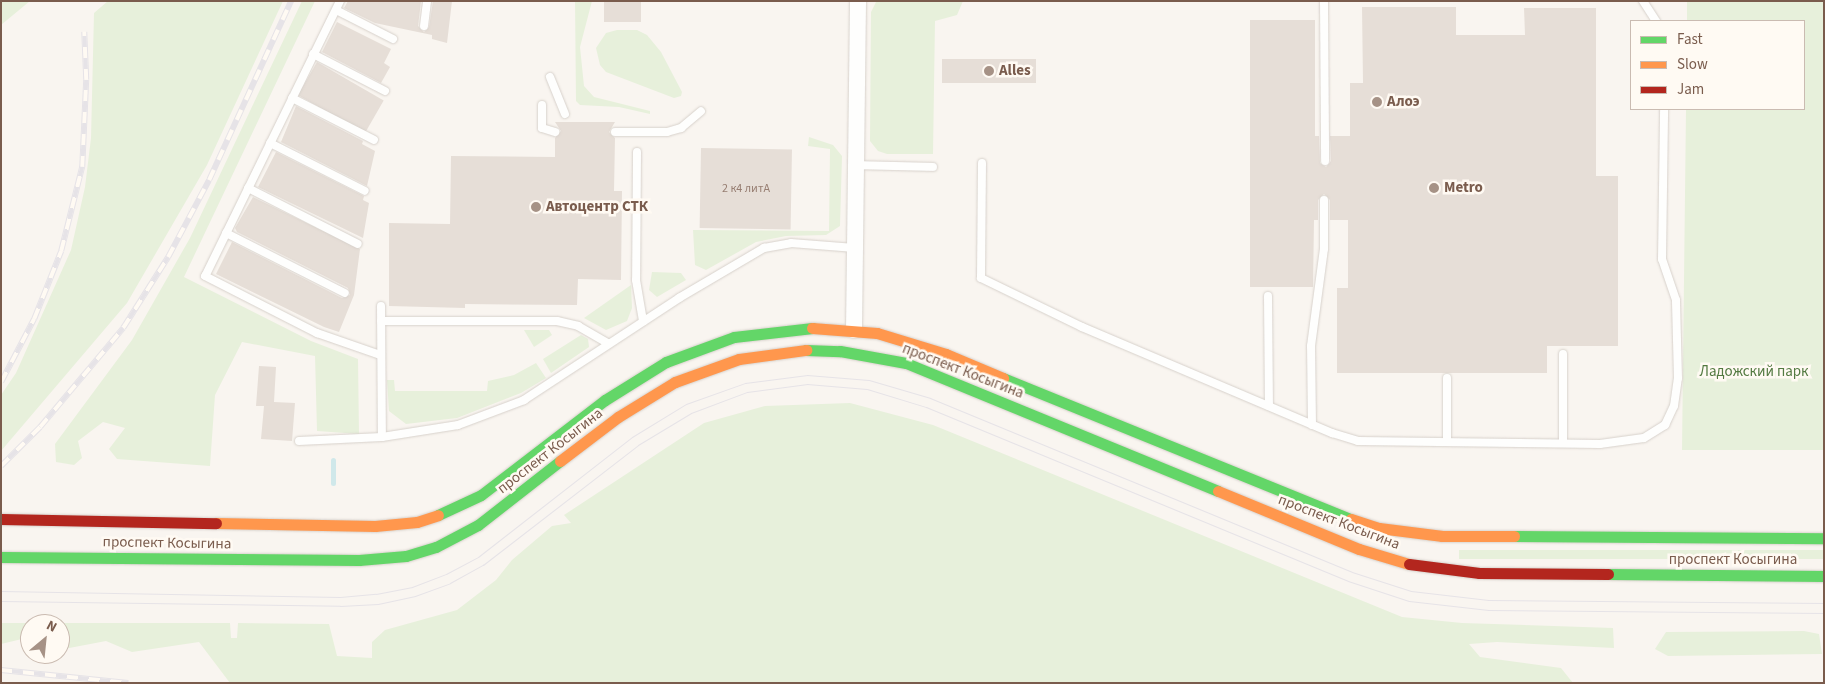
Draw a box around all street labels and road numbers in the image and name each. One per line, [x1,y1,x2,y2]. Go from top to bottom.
street label: проспект Косыгина [900,340,1026,402]
street label: проспект Косыгина [494,404,606,498]
street label: проспект Косыгина [1276,491,1402,553]
street label: проспект Косыгина [103,533,231,553]
street label: проспект Косыгина [1669,551,1797,569]

